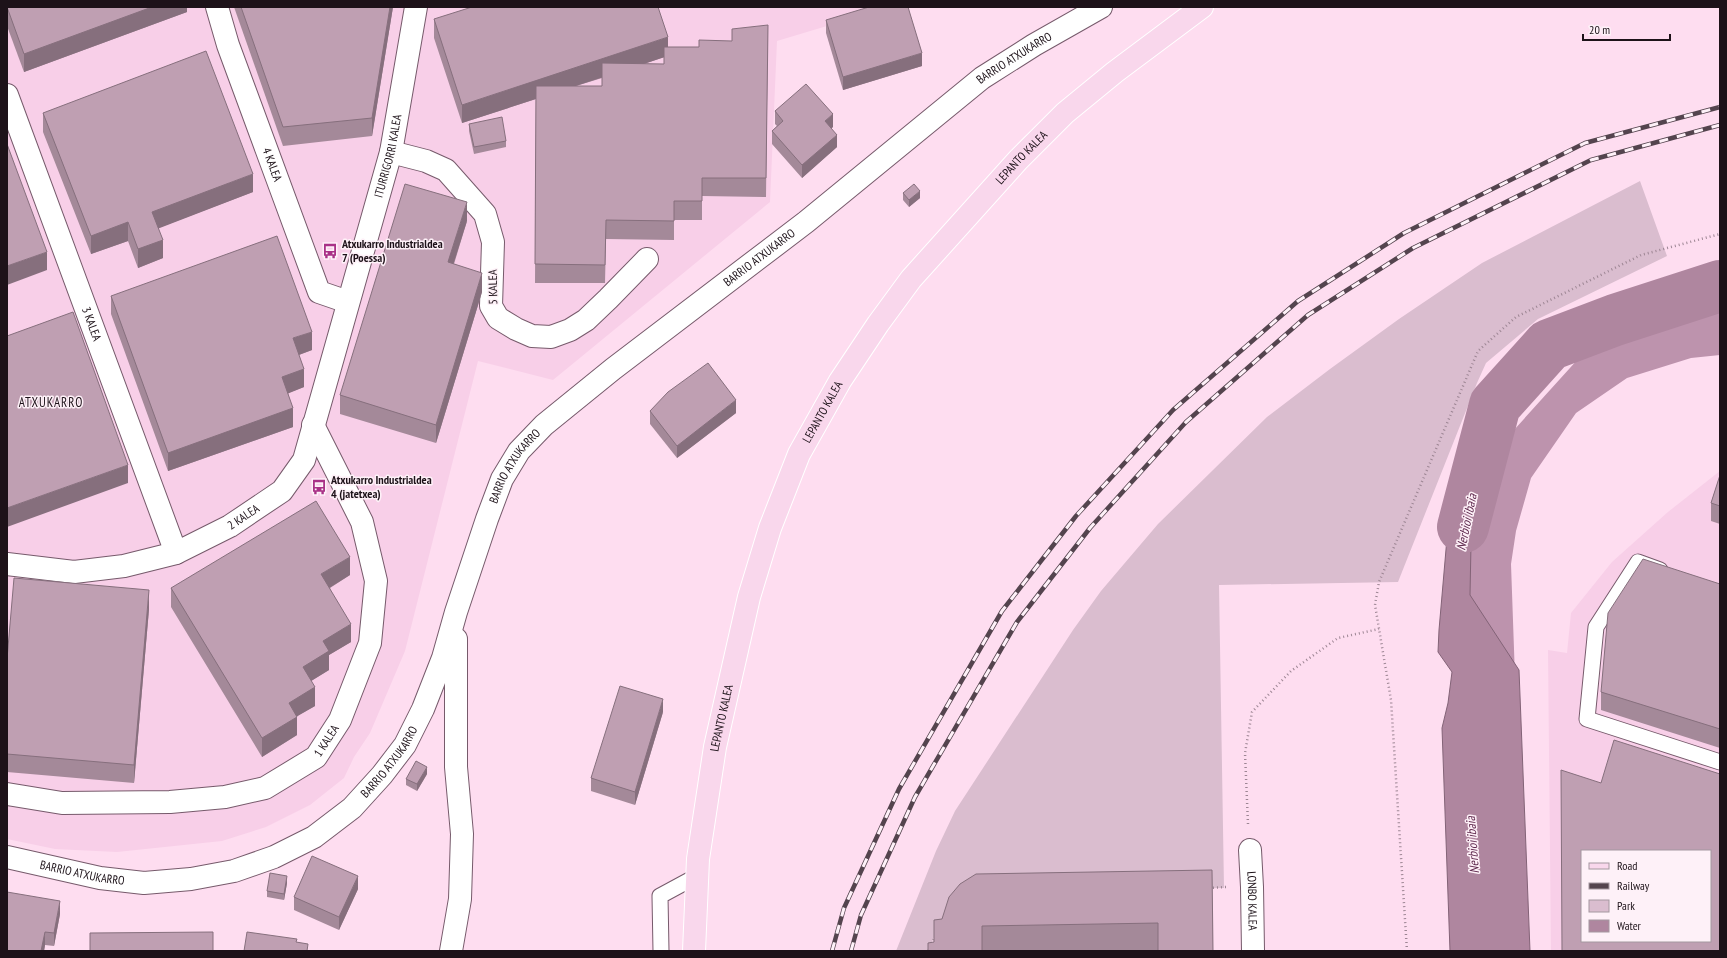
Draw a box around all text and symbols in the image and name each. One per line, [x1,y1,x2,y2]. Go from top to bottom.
scale bar [1583,16,1670,42]
text: 20 m [1589,22,1610,37]
street label: BARRIO ATXUKARRO [973,28,1055,87]
street label: ITURRIGORRI KALEA [370,113,404,199]
street label: LEPANTO KALEA [992,127,1050,187]
street label: 4 KALEA [259,145,286,184]
street label: BARRIO ATXUKARRO [720,225,798,289]
place label: Atxukarro Industrialdea 7 (Poessa) [341,236,443,265]
bus stop icon: Atxukarro Industrialdea 7 (Poessa) [321,242,339,260]
street label: 5 KALEA [485,269,500,305]
street label: 3 KALEA [79,305,105,343]
street label: LEPANTO KALEA [799,378,846,445]
district label: ATXUKARRO [19,394,83,411]
street label: BARRIO ATXUKARRO [486,425,544,505]
place label: Atxukarro Industrialdea 4 (jatetxea) [330,472,432,501]
bus stop icon: Atxukarro Industrialdea 4 (jatetxea) [310,478,328,496]
water label: Nerbioi ibaia [1452,492,1481,552]
street label: 2 KALEA [224,500,262,533]
street label: LEPANTO KALEA [706,683,736,753]
street label: 1 KALEA [310,721,342,759]
street label: BARRIO ATXUKARRO [357,723,420,800]
water label: Nerbioi ibaia [1462,815,1483,874]
legend [1581,850,1711,942]
street label: BARRIO ATXUKARRO [39,857,126,888]
text: Road [1617,858,1637,873]
street label: LONBO KALEA [1244,871,1261,931]
text: Railway [1617,878,1650,893]
text: Park [1617,898,1635,913]
text: Water [1617,918,1642,933]

